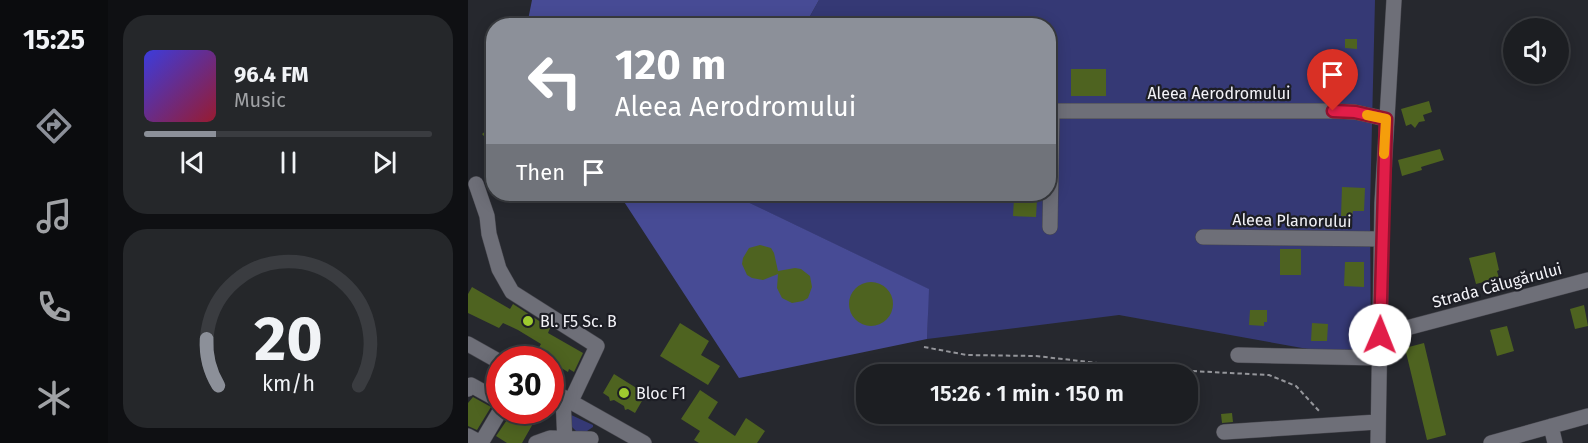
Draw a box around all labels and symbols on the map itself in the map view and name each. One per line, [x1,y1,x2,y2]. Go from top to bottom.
pin [1307,49,1358,111]
street label: Aleea Aerodromului [1147,84,1291,103]
street label: Aleea Planorului [1232,210,1352,231]
street label: Strada Călugărului [1430,259,1564,312]
position arrow [1348,303,1412,367]
place label: Bl. F5 Sc. B [540,312,617,331]
marker: Bl. F5 Sc. B [521,314,535,328]
speed limit sign: 30 [486,346,564,424]
place label: Bloc F1 [636,384,686,403]
marker: Bloc F1 [617,386,631,400]

